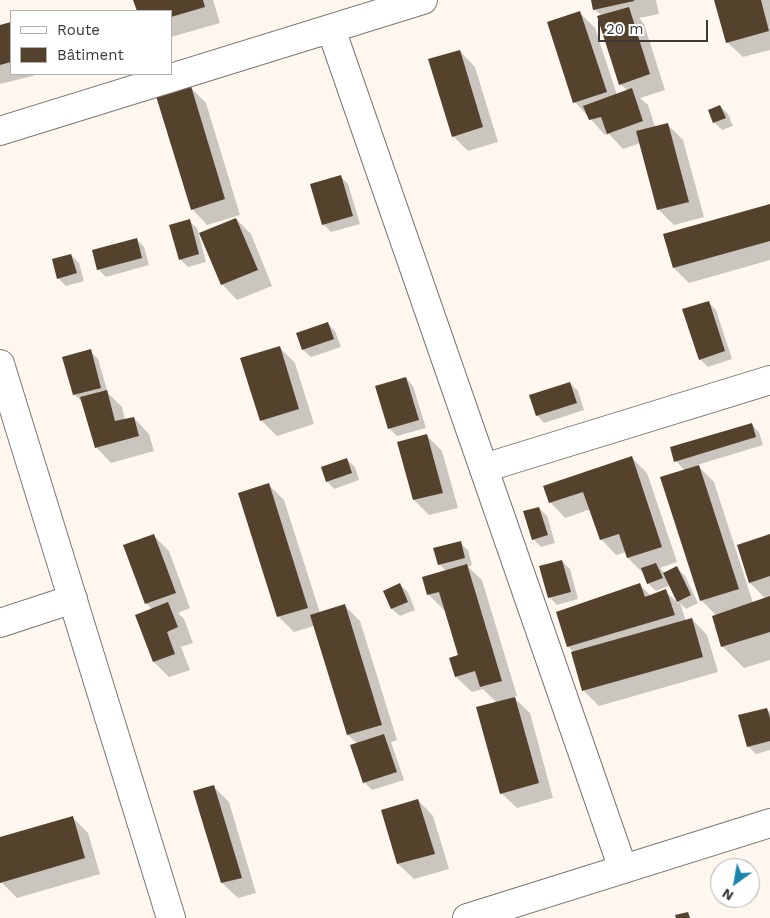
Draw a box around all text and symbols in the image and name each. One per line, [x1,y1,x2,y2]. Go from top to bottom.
legend [10,10,172,75]
scale bar [600,10,710,42]
text: 20 m [606,20,644,38]
text: Route [57,21,100,39]
text: Bâtiment [57,46,124,64]
north arrow [710,858,760,908]
text: N [719,885,736,904]

